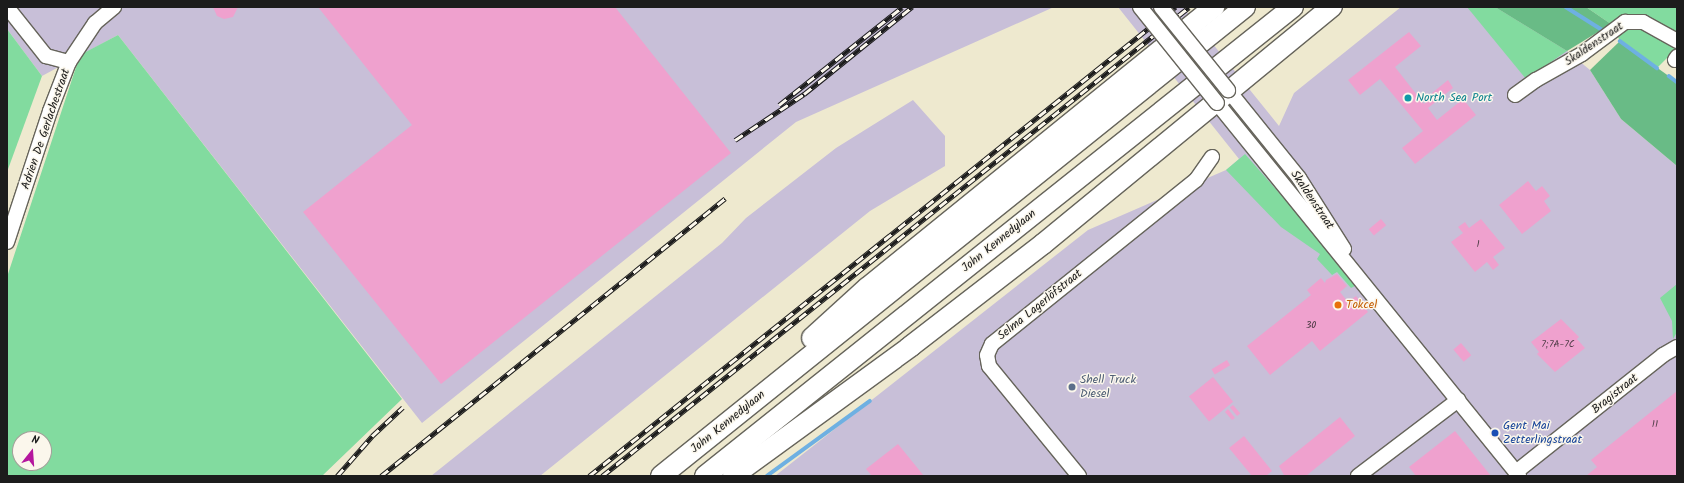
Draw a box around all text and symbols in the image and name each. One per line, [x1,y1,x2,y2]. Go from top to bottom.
street label: Skaldenstraat [1562,19,1626,69]
street label: Adrien De Gerlachestraat [19,67,73,191]
place label: North Sea Port [1416,91,1492,105]
marker: North Sea Port [1403,93,1413,103]
street label: Skaldenstraat [1287,168,1337,232]
street label: John Kennedylaan [959,207,1039,275]
house number: 1 [1476,239,1480,251]
street label: Selma Lagerlöfstraat [995,267,1085,343]
place label: Tokcel [1346,298,1377,312]
marker: Tokcel [1333,300,1343,310]
house number: 30 [1306,320,1316,332]
house number: 7;7A-7C [1541,339,1575,351]
street label: Bragistraat [1589,371,1641,417]
place label: Shell Truck Diesel [1080,373,1136,401]
marker: Shell Truck Diesel [1067,382,1077,392]
street label: John Kennedylaan [688,388,768,456]
place label: Gent Mai Zetterlingstraat [1503,419,1582,447]
house number: 11 [1652,419,1658,431]
marker: Gent Mai Zetterlingstraat [1490,428,1500,438]
north arrow [12,431,52,471]
text: N [29,431,41,450]

